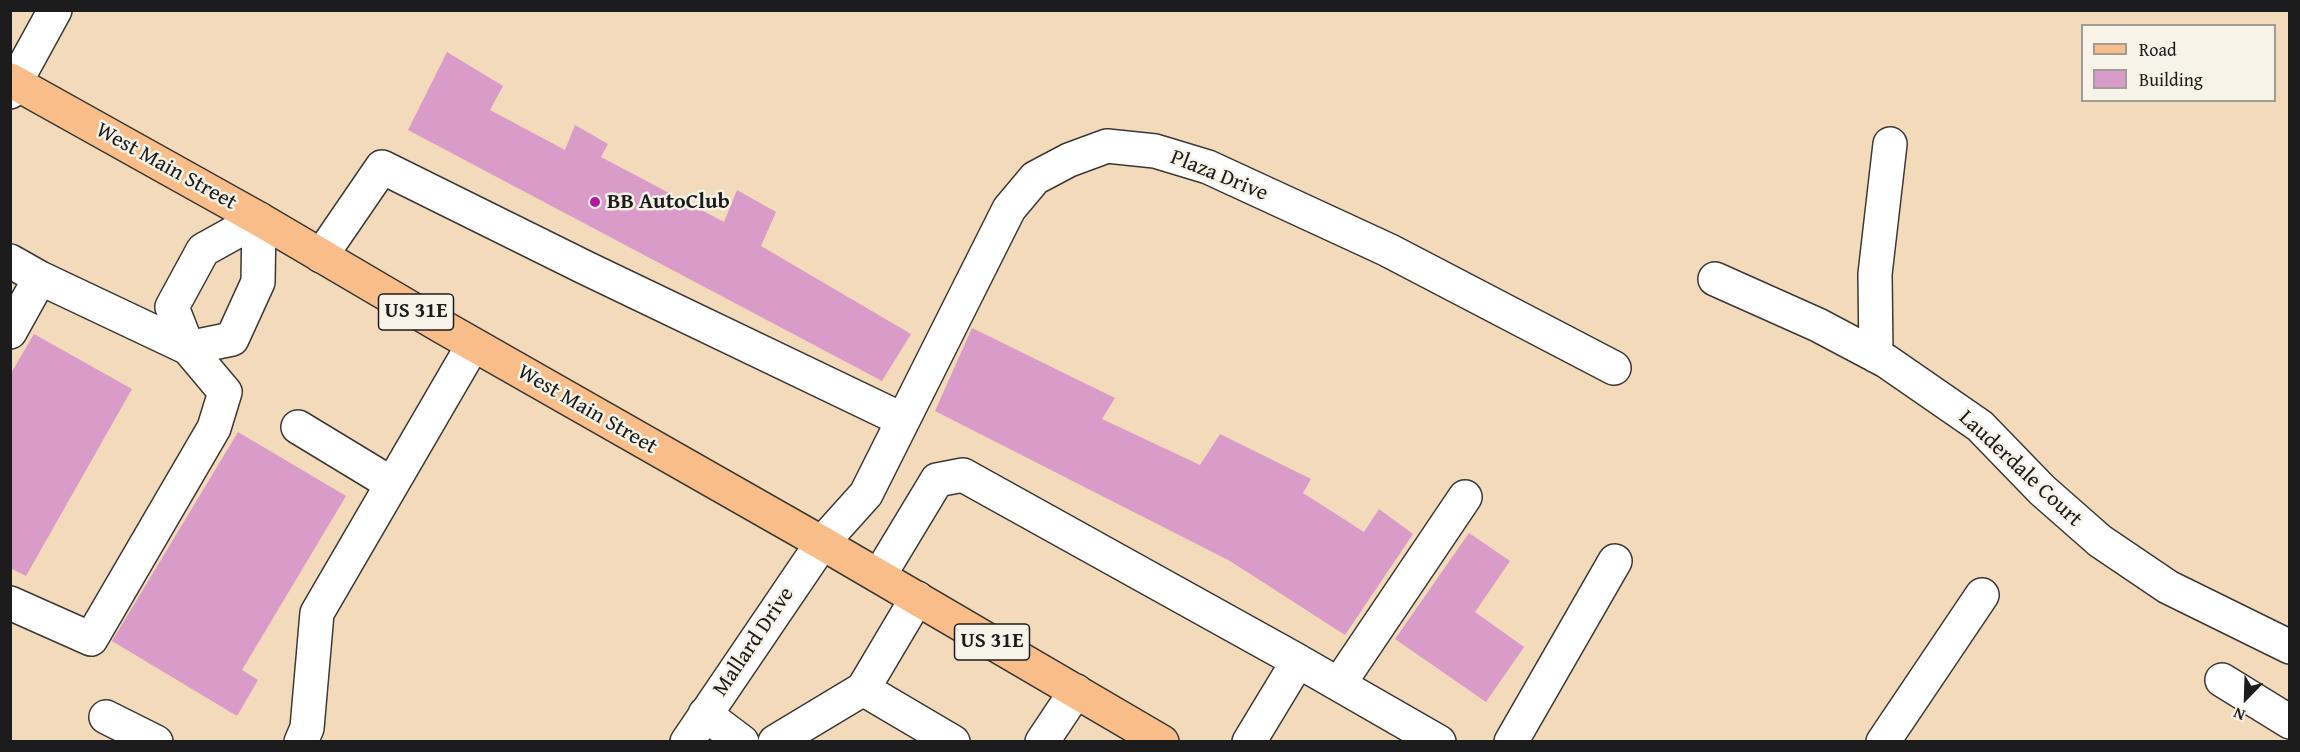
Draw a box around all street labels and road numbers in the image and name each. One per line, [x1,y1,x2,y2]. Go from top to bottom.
street label: West Main Street [91,117,241,217]
street label: Plaza Drive [1166,145,1272,207]
road number: US 31E [378,294,454,330]
street label: West Main Street [512,359,662,461]
street label: Lauderdale Court [1953,405,2087,533]
street label: Mallard Drive [708,582,800,702]
road number: US 31E [954,624,1030,660]

